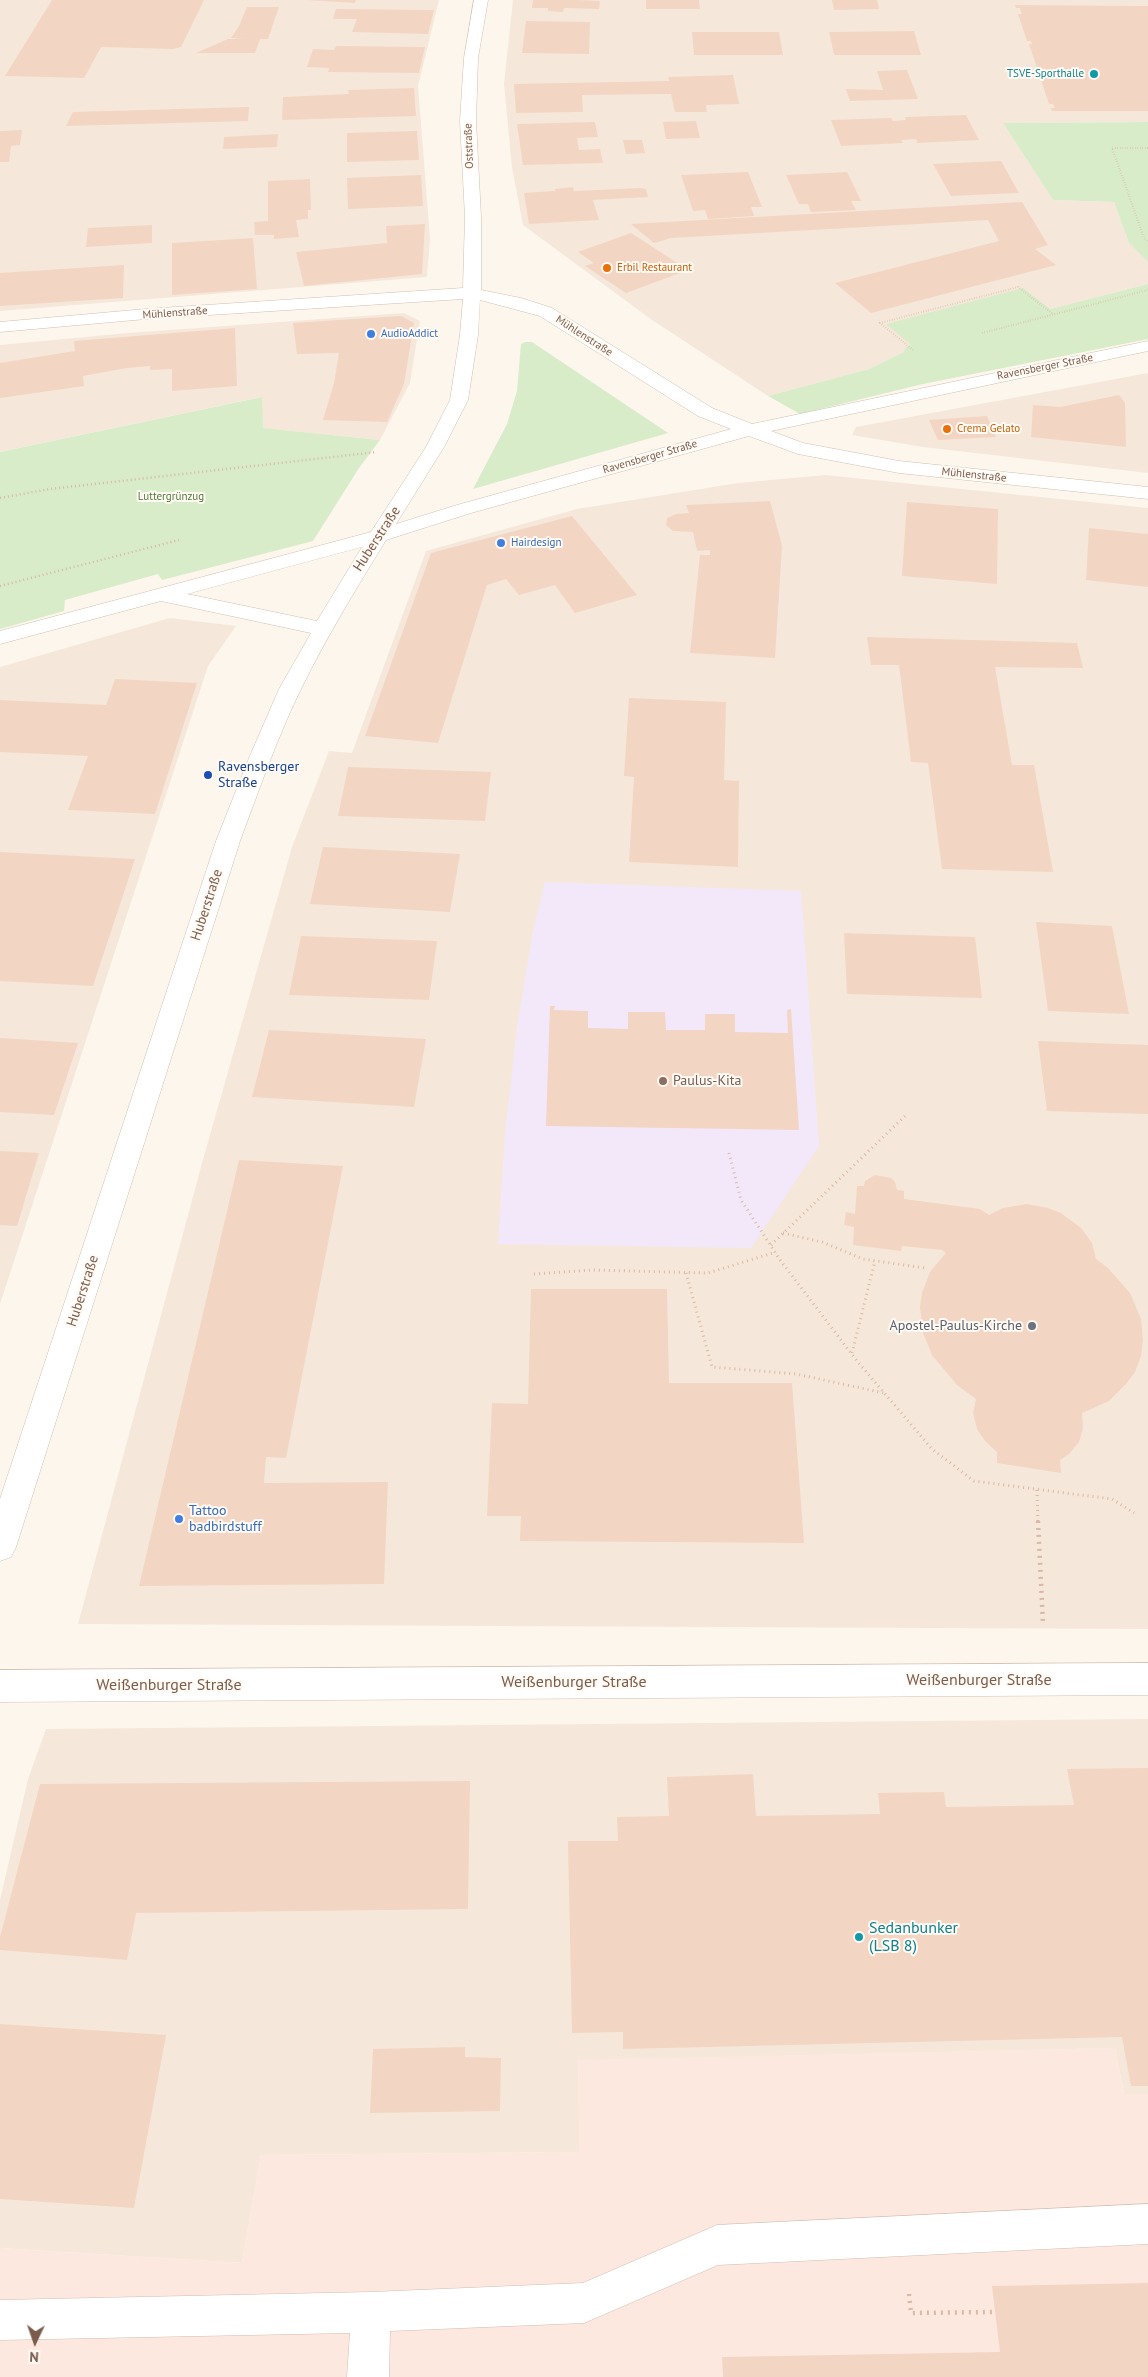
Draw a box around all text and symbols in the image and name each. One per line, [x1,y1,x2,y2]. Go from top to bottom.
place label: TSVE-Sporthalle [1007,67,1084,81]
marker: TSVE-Sporthalle [1088,68,1100,80]
street label: Oststraße [462,123,476,169]
place label: Erbil Restaurant [617,261,692,275]
marker: Erbil Restaurant [601,262,613,274]
street label: Mühlenstraße [142,304,208,322]
street label: Mühlenstraße [553,313,615,359]
place label: AudioAddict [381,327,438,341]
marker: AudioAddict [365,328,377,340]
street label: Ravensberger Straße [996,351,1094,383]
place label: Crema Gelato [957,422,1020,436]
marker: Crema Gelato [941,423,953,435]
street label: Ravensberger Straße [601,437,699,477]
street label: Mühlenstraße [941,465,1007,485]
park label: Luttergrünzug [138,490,204,504]
street label: Huberstraße [350,503,404,575]
place label: Hairdesign [511,536,562,550]
marker: Hairdesign [495,537,507,549]
place label: Ravensberger Straße [218,759,299,792]
marker: Ravensberger Straße [202,769,214,781]
street label: Huberstraße [188,867,226,943]
place label: Paulus-Kita [673,1073,741,1089]
marker: Paulus-Kita [657,1075,669,1087]
street label: Huberstraße [64,1253,102,1329]
place label: Apostel-Paulus-Kirche [889,1318,1022,1334]
marker: Apostel-Paulus-Kirche [1026,1320,1038,1332]
place label: Tattoo badbirdstuff [189,1503,262,1535]
marker: Tattoo badbirdstuff [173,1513,185,1525]
street label: Weißenburger Straße [906,1670,1052,1690]
street label: Weißenburger Straße [501,1672,647,1692]
street label: Weißenburger Straße [96,1675,242,1695]
place label: Sedanbunker (LSB 8) [869,1918,958,1956]
marker: Sedanbunker (LSB 8) [853,1931,865,1943]
north arrow [10,2317,60,2367]
text: N [29,2348,39,2366]

